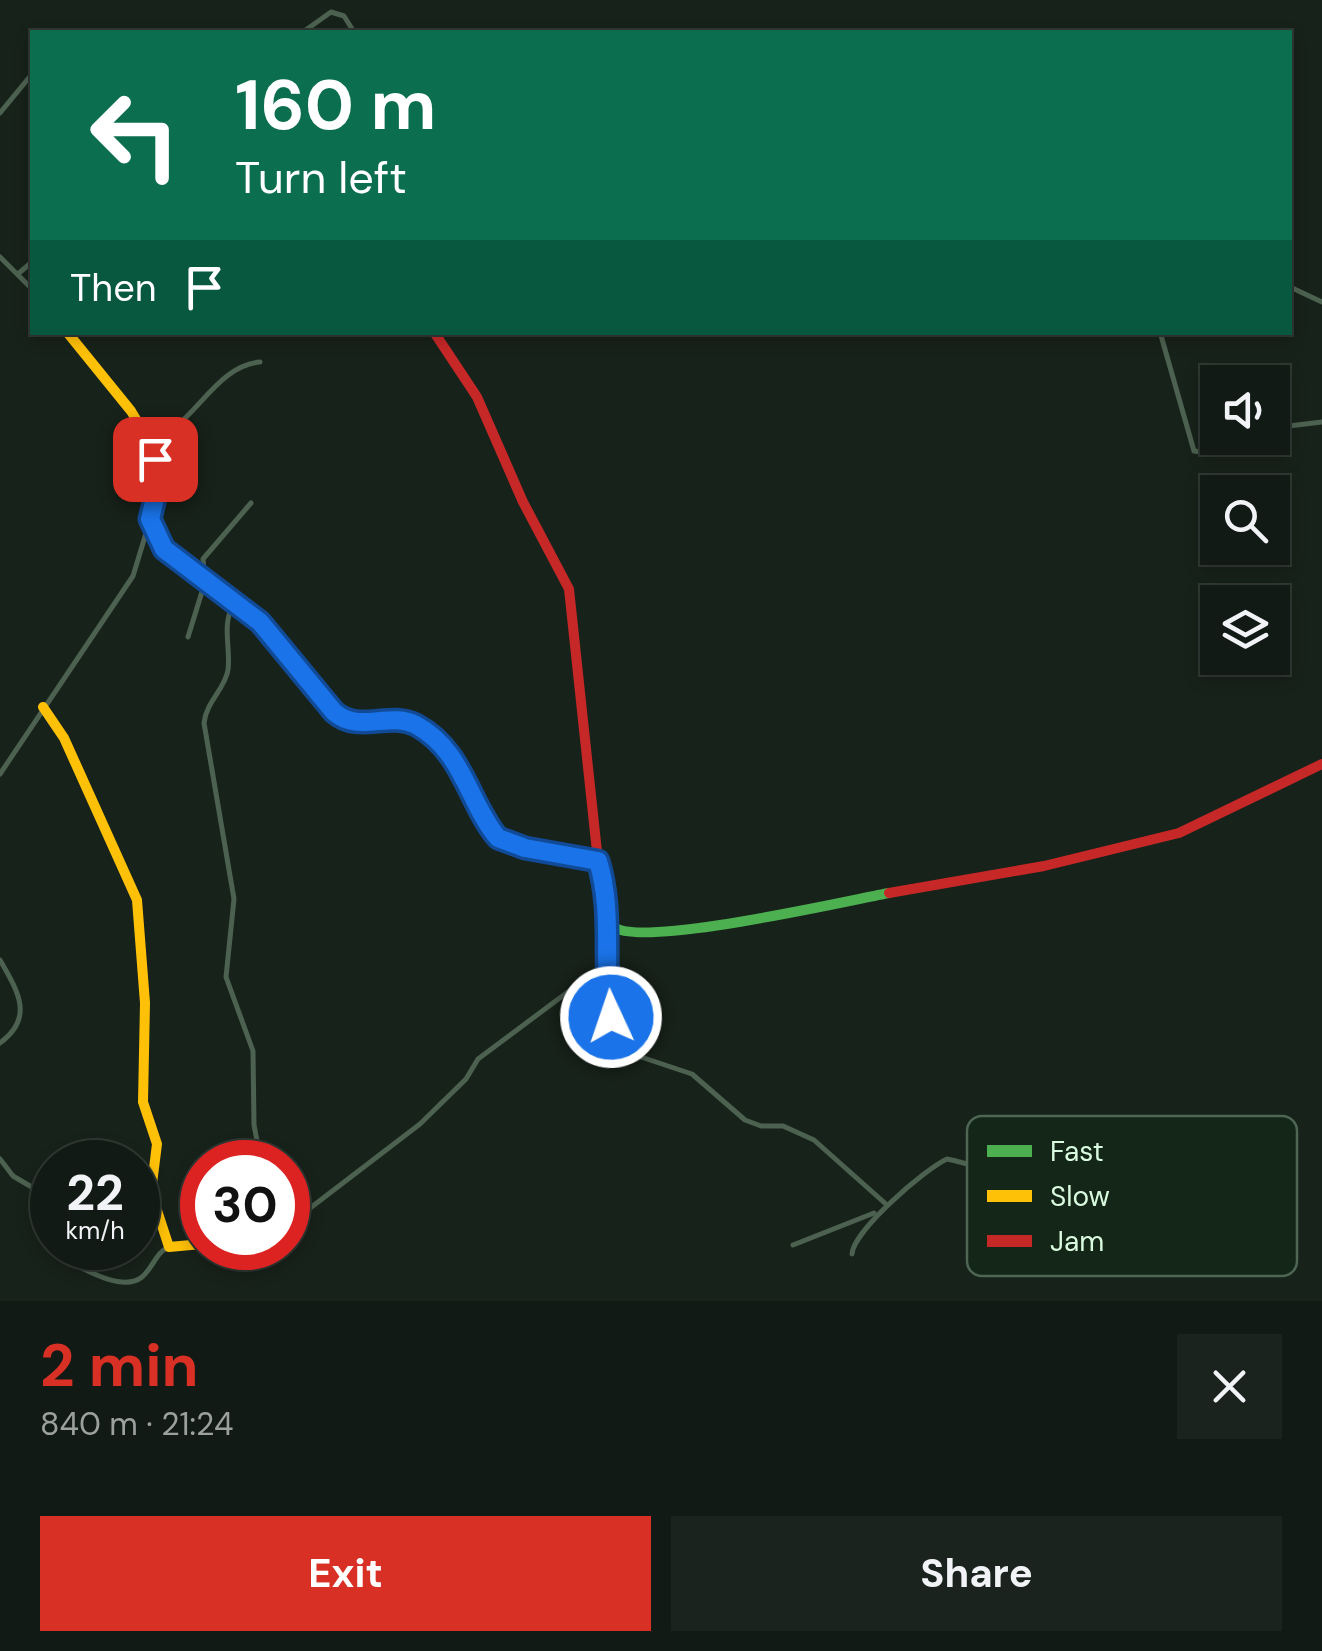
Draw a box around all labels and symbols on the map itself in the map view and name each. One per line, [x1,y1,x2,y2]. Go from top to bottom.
pin [113,417,198,502]
position arrow [559,965,663,1069]
legend [967,1116,1297,1276]
text: Fast [1050,1133,1104,1170]
speed limit sign: 30 [180,1140,310,1270]
text: Slow [1050,1178,1110,1215]
text: Jam [1050,1223,1104,1260]

